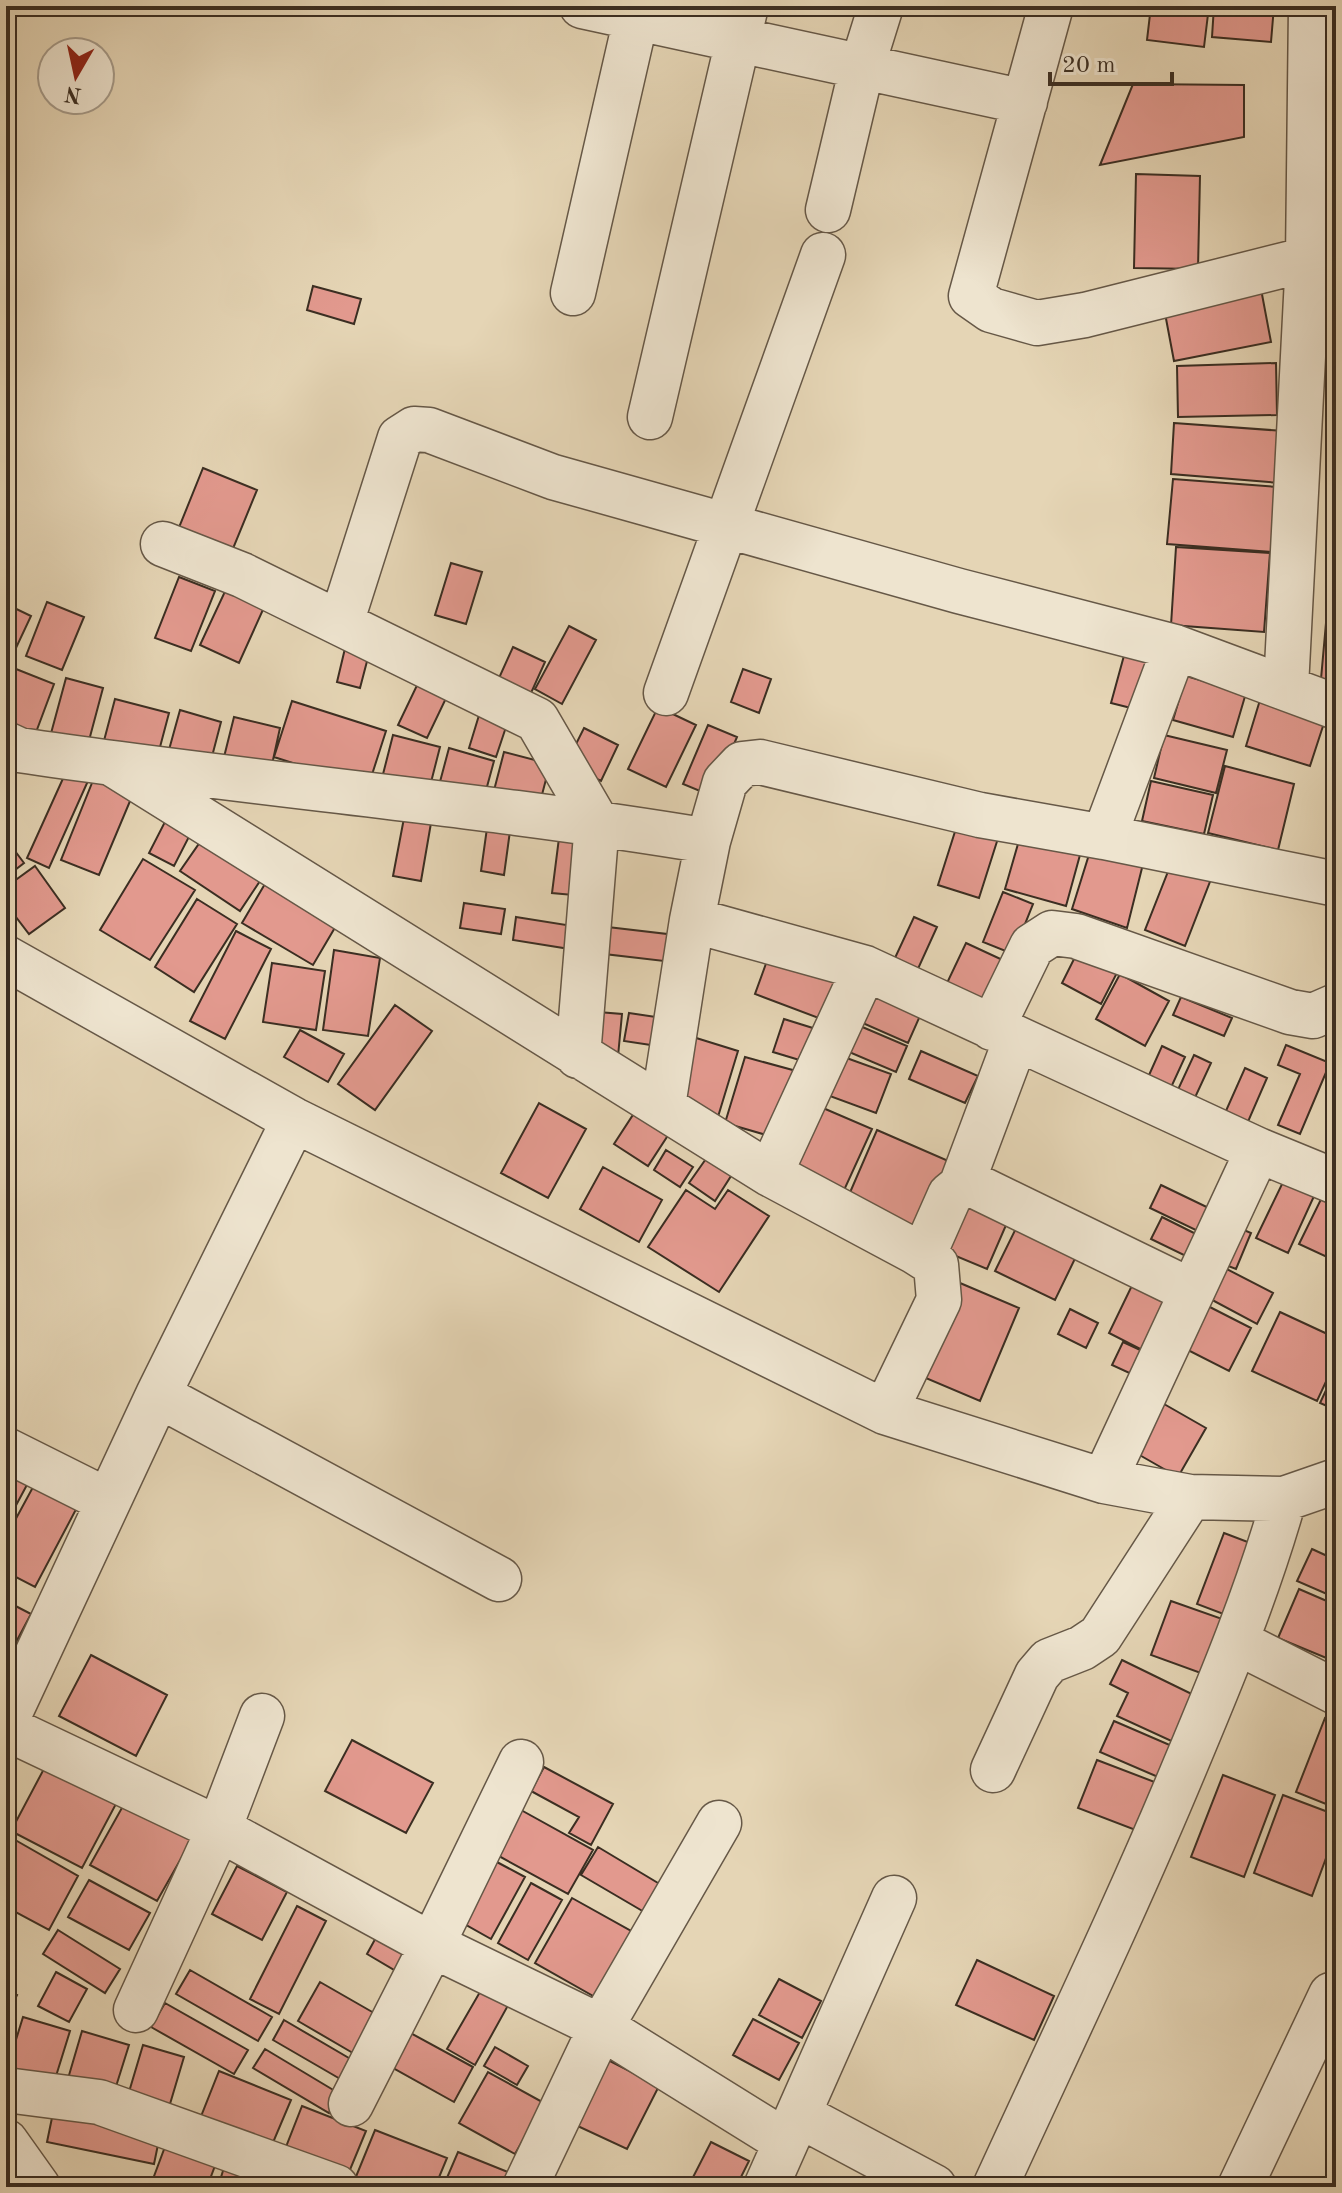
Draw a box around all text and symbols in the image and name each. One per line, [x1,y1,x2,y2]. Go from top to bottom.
north arrow [36,36,116,116]
scale bar [1050,36,1172,86]
text: 20 m [1062,54,1116,78]
text: N [63,82,83,106]

